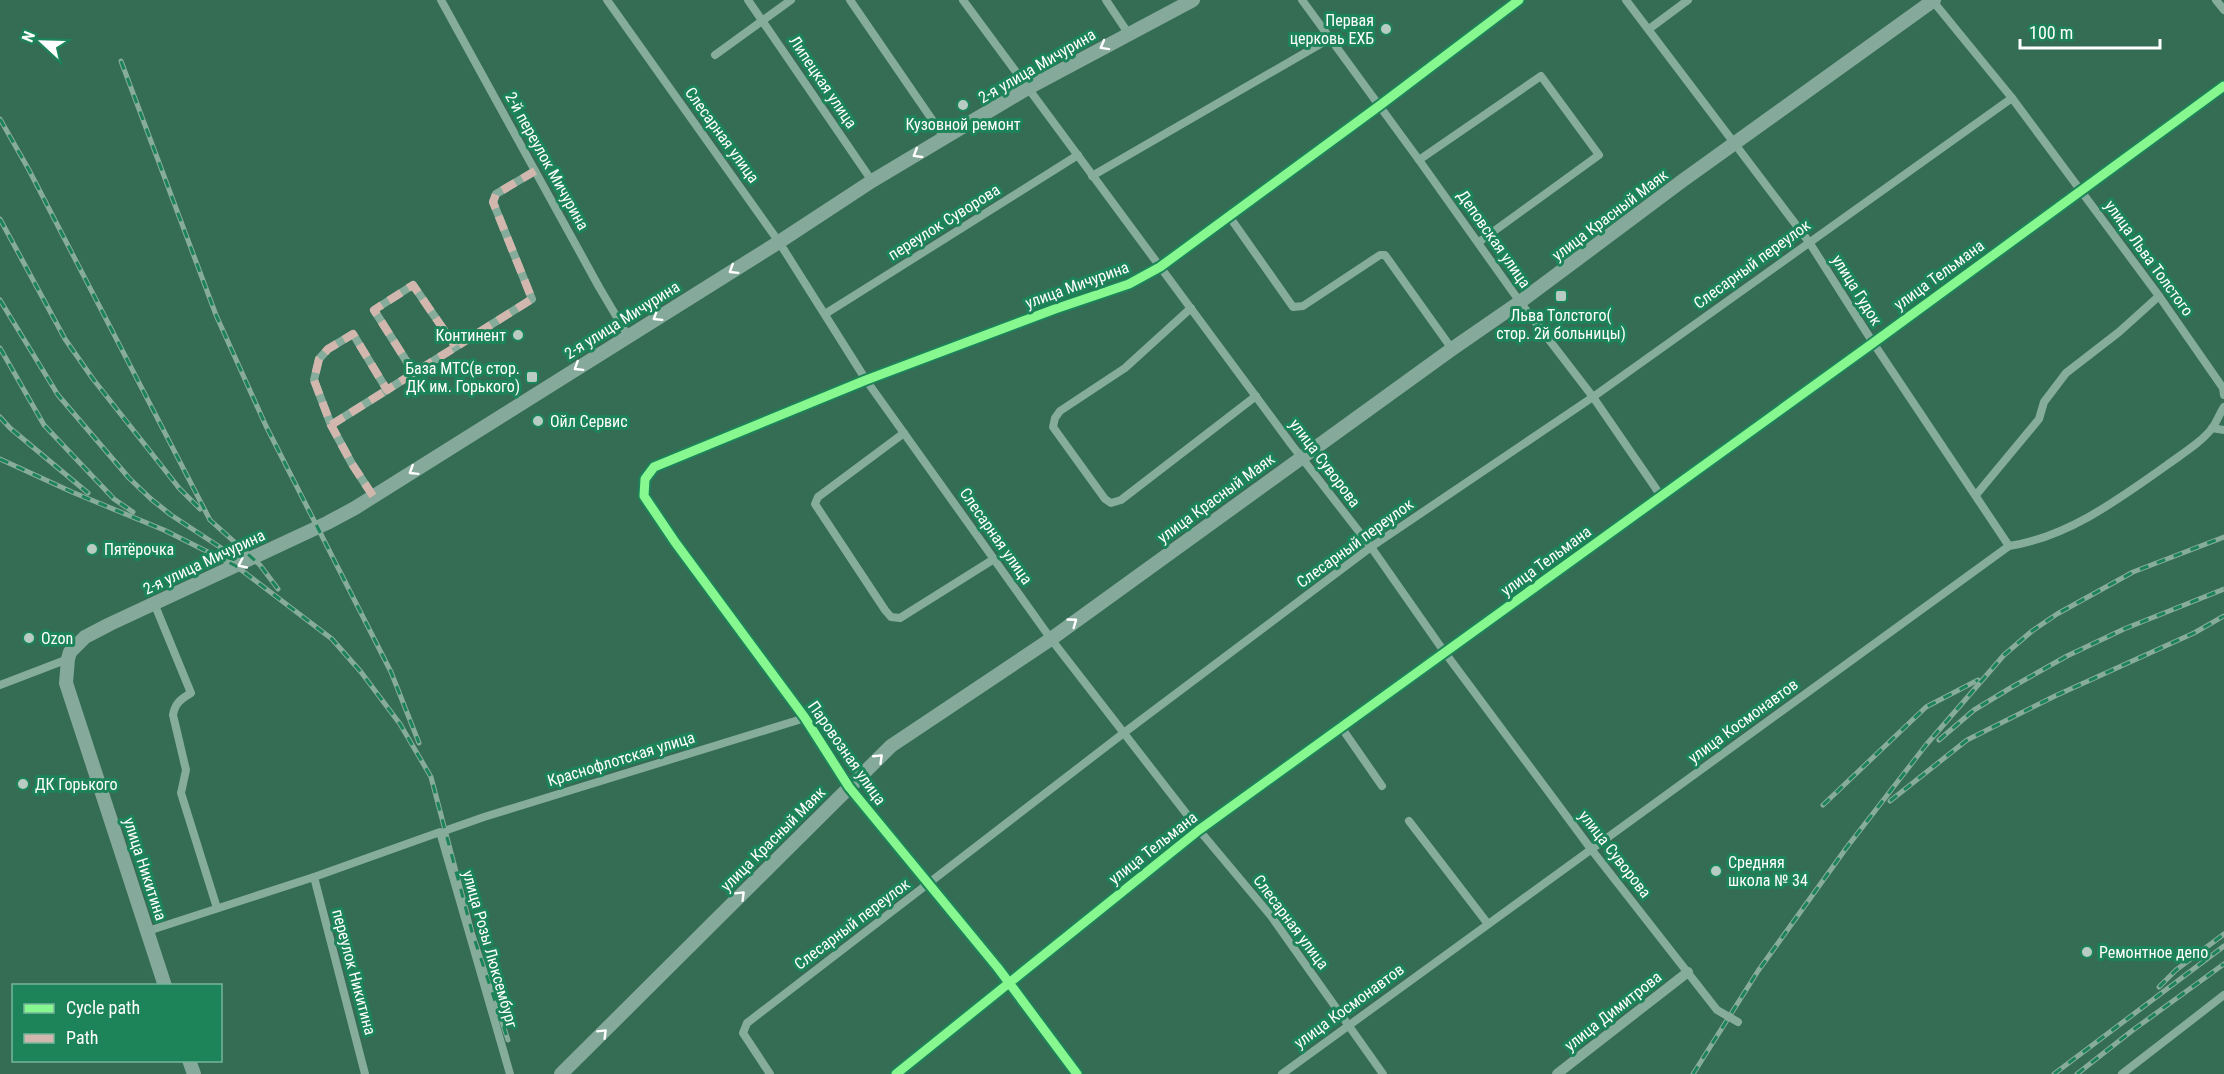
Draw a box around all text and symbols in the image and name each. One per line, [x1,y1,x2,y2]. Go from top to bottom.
place label: Первая церковь ЕХБ [1290,11,1374,48]
north arrow [12,12,72,72]
scale bar [2020,12,2160,50]
marker: Первая церковь ЕХБ [1379,22,1393,36]
text: 100 m [2029,22,2073,43]
street label: 2-я улица Мичурина [975,25,1099,107]
text: N [18,28,39,45]
street label: Липецкая улица [785,32,861,132]
one-way arrow [1100,39,1110,50]
street label: Слесарная улица [681,83,763,187]
street label: 2-й переулок Мичурина [501,89,593,233]
marker: Кузовной ремонт [956,98,970,112]
place label: Кузовной ремонт [905,115,1021,134]
one-way arrow [913,147,923,158]
street label: улица Красный Маяк [1548,165,1672,265]
street label: переулок Суворова [885,180,1003,264]
street label: Деповская улица [1453,186,1535,292]
street label: улица Льва Толстого [2101,196,2197,320]
street label: Слесарный переулок [1690,215,1814,313]
street label: улица Тельмана [1890,236,1988,314]
street label: улица Гудок [1828,251,1886,329]
street label: улица Мичурина [1023,257,1131,313]
one-way arrow [729,263,739,275]
street label: 2-я улица Мичурина [561,277,683,363]
marker: Льва Толстого( стор. 2й больницы) [1554,289,1568,303]
place label: Льва Толстого( стор. 2й больницы) [1496,306,1626,343]
one-way arrow [653,310,663,322]
place label: Континент [436,326,506,345]
marker: Континент [511,328,525,342]
place label: База МТС(в стор. ДК им. Горького) [405,359,520,396]
one-way arrow [574,359,584,371]
marker: База МТС(в стор. ДК им. Горького) [525,370,539,384]
place label: Ойл Сервис [550,412,628,431]
marker: Ойл Сервис [531,414,545,428]
street label: улица Суворова [1286,415,1364,511]
street label: улица Красный Маяк [1154,449,1279,547]
one-way arrow [409,463,419,475]
street label: Слесарная улица [956,484,1036,588]
street label: Слесарный переулок [1293,494,1417,592]
street label: улица Тельмана [1497,522,1595,600]
street label: 2-я улица Мичурина [140,525,268,599]
place label: Пятёрочка [104,540,174,559]
marker: Пятёрочка [85,542,99,556]
one-way arrow [237,556,248,568]
one-way arrow [1067,618,1078,629]
place label: Ozon [41,629,73,648]
marker: Ozon [22,631,36,645]
street label: улица Космонавтов [1684,675,1802,767]
street label: Паровозная улица [804,697,890,809]
street label: Краснофлотская улица [545,728,697,790]
one-way arrow [872,754,883,765]
place label: ДК Горького [35,775,118,794]
marker: ДК Горького [16,777,30,791]
street label: улица Красный Маяк [717,783,829,895]
street label: улица Суворова [1575,806,1655,902]
street label: улица Тельмана [1105,808,1201,888]
street label: улица Никитина [119,815,171,923]
place label: Средняя школа № 34 [1728,853,1808,890]
marker: Средняя школа № 34 [1709,864,1723,878]
street label: улица Розы Люксембург [458,868,522,1030]
street label: Слесарная улица [1249,871,1333,973]
street label: Слесарный переулок [791,874,914,974]
one-way arrow [734,891,744,902]
street label: переулок Никитина [328,907,380,1037]
place label: Ремонтное депо [2099,943,2208,962]
marker: Ремонтное депо [2080,945,2094,959]
street label: улица Космонавтов [1290,960,1408,1052]
street label: улица Димитрова [1561,967,1665,1055]
legend [12,984,222,1062]
text: Cycle path [66,997,140,1018]
text: Path [66,1027,99,1048]
one-way arrow [595,1029,606,1040]

